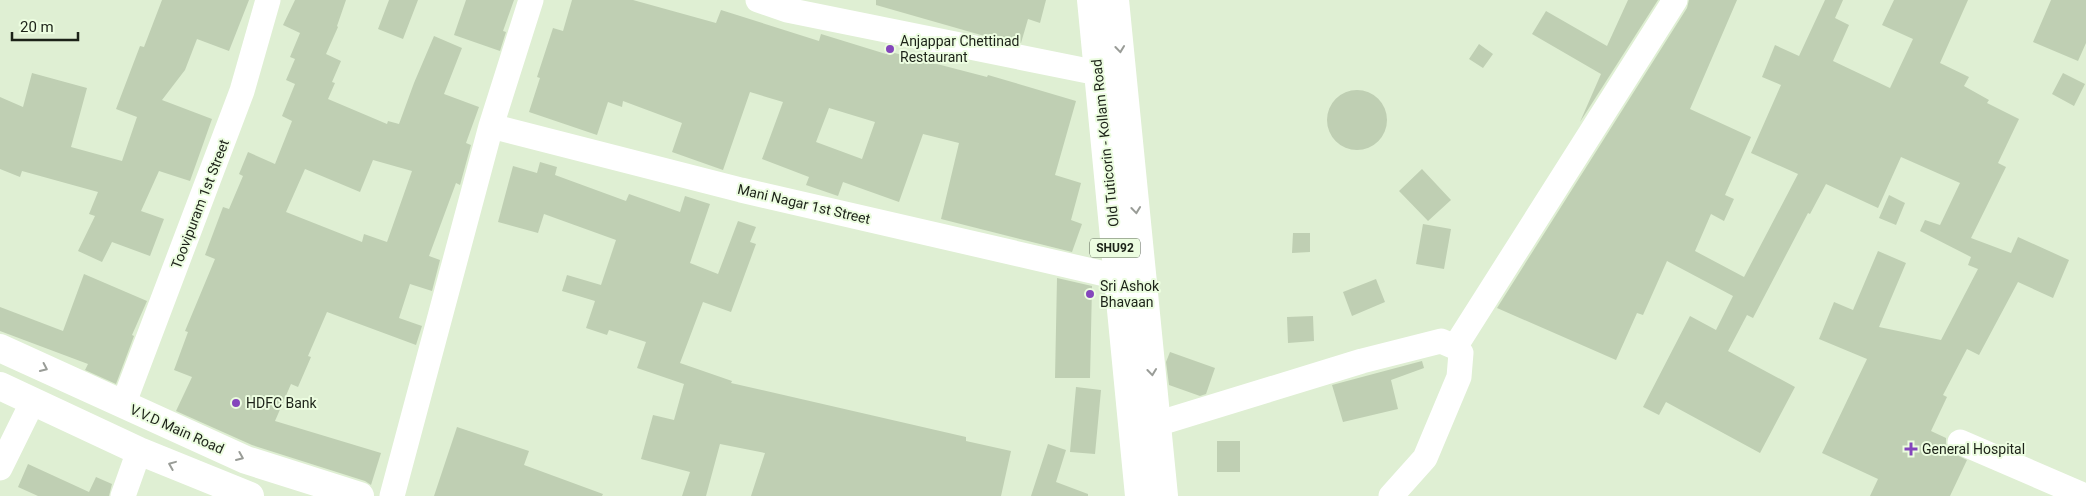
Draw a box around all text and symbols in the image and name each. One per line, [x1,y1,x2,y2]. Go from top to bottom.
scale bar [12,10,79,42]
text: 20 m [20,18,54,36]
place label: Anjappar Chettinad Restaurant [900,33,1019,65]
marker: Anjappar Chettinad Restaurant [884,43,896,55]
one-way arrow [1114,45,1125,53]
street label: Old Tuticorin - Kollam Road [1088,58,1122,228]
street label: Toovipuram 1st Street [168,137,232,271]
street label: Mani Nagar 1st Street [736,181,872,227]
one-way arrow [1130,207,1141,215]
road number: SHU92 [1090,238,1140,258]
place label: Sri Ashok Bhavaan [1100,278,1160,310]
marker: Sri Ashok Bhavaan [1084,288,1096,300]
one-way arrow [39,362,48,373]
one-way arrow [1146,368,1157,376]
place label: HDFC Bank [246,395,318,411]
marker: HDFC Bank [230,397,242,409]
street label: V.V.D Main Road [127,401,227,457]
place label: General Hospital [1922,441,2025,457]
marker: General Hospital [1904,442,1918,456]
one-way arrow [235,451,244,462]
one-way arrow [168,461,177,471]

